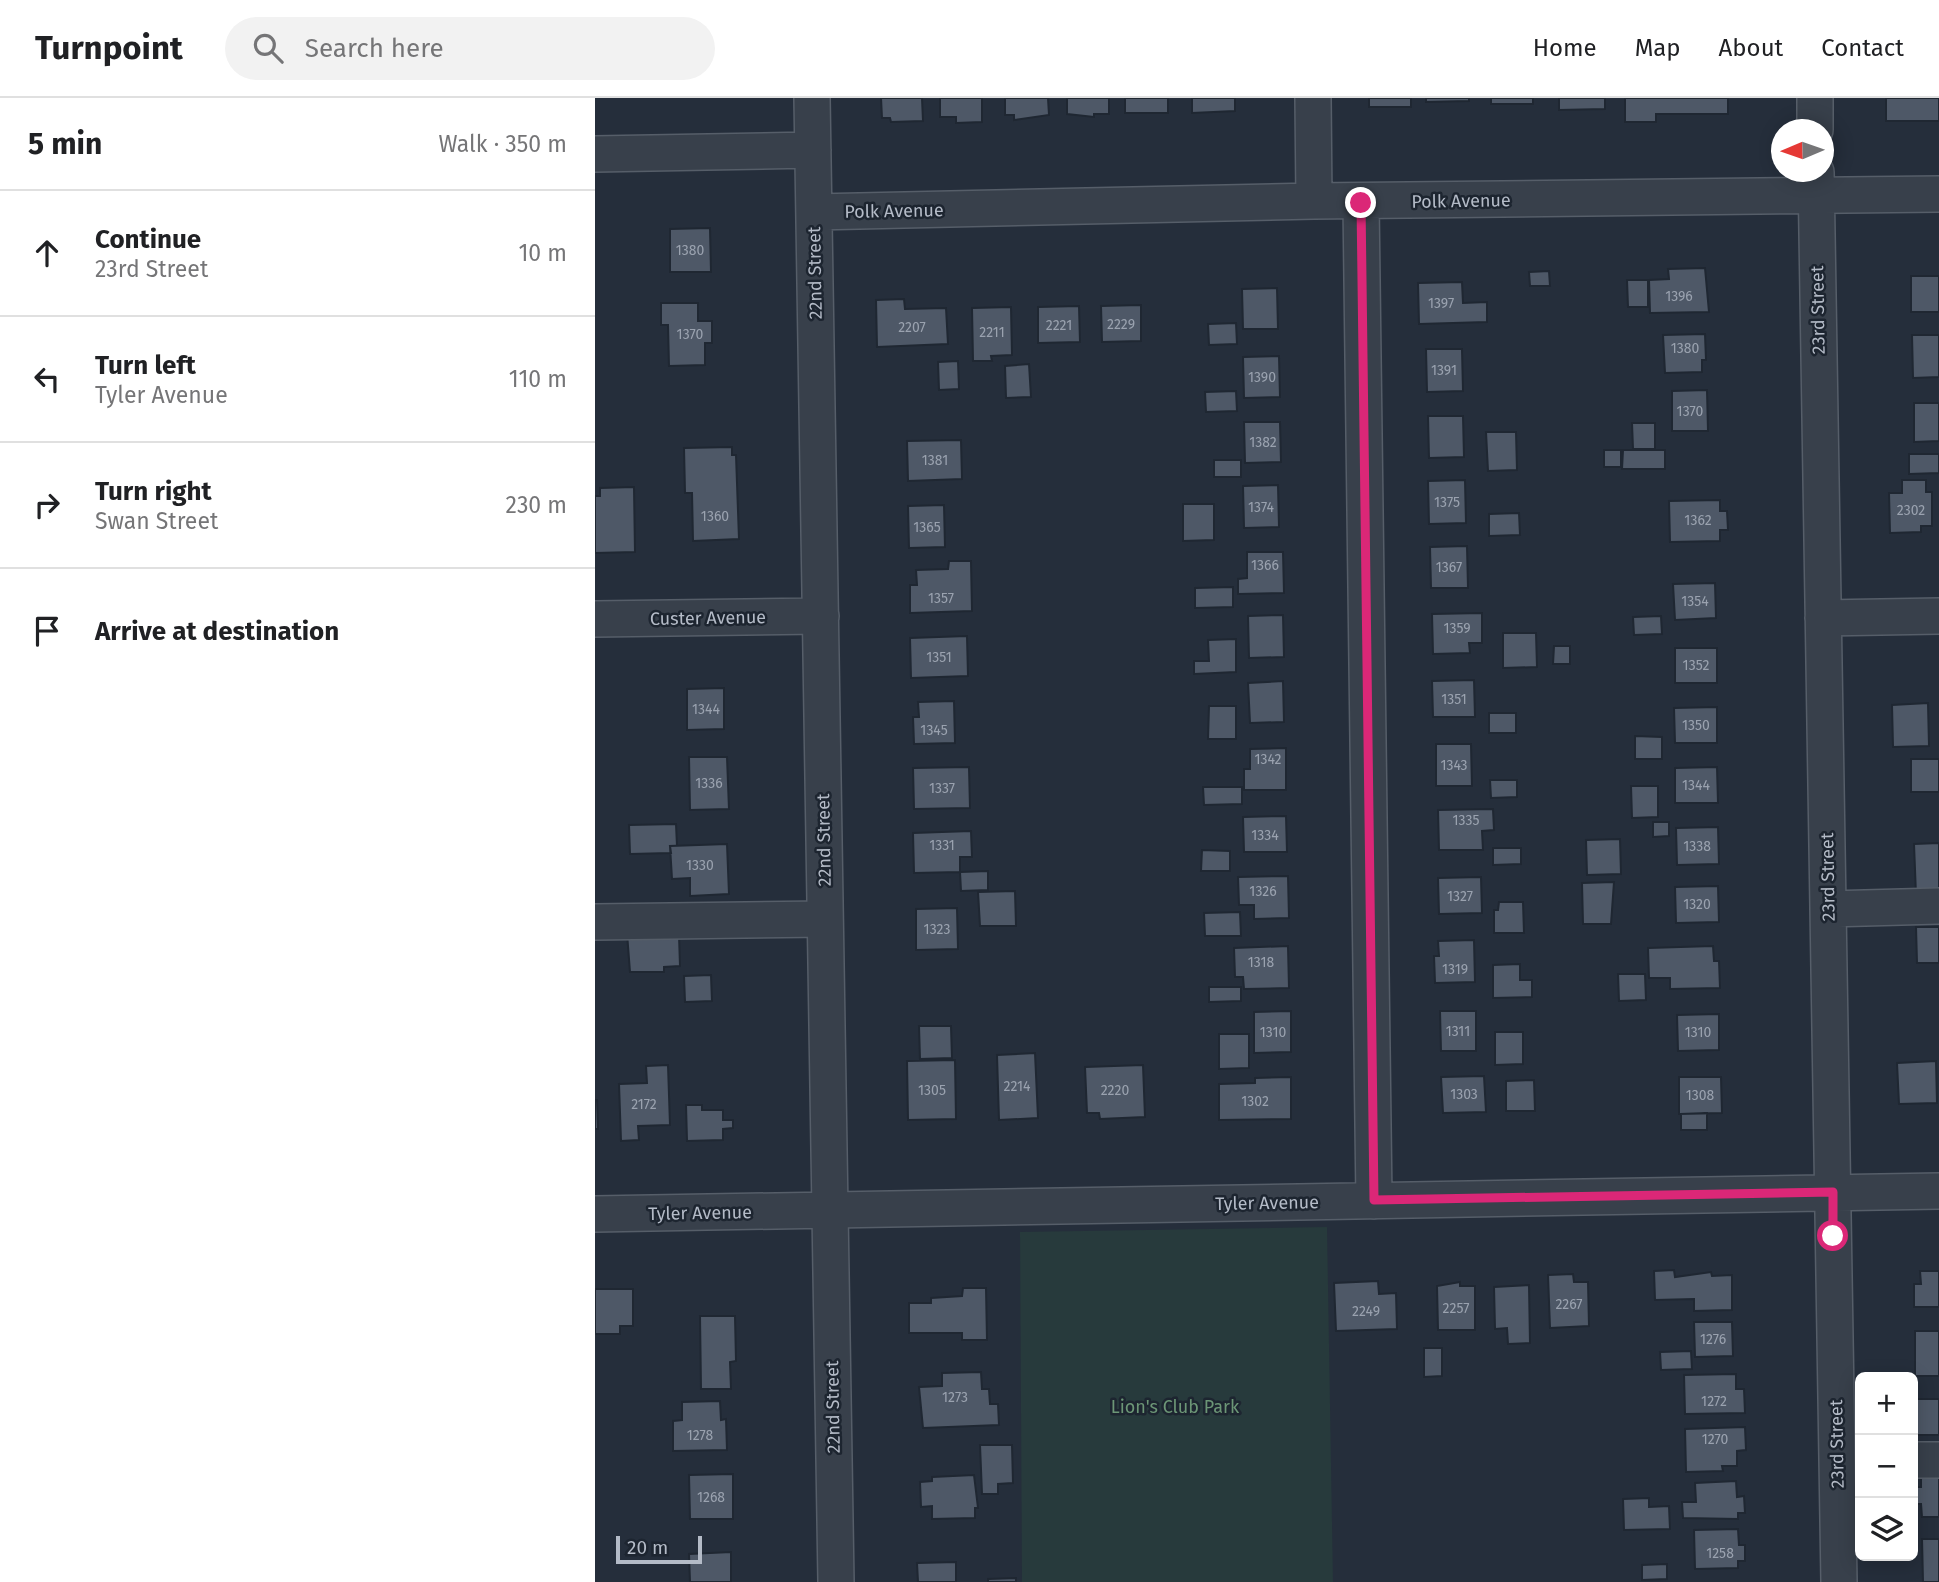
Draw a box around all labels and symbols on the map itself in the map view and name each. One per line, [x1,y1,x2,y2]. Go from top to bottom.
north arrow [1771,119,1834,182]
route end [1345,187,1376,218]
street label: Polk Avenue [1411,189,1511,213]
street label: Polk Avenue [844,199,944,223]
street label: 22nd Street [803,226,827,320]
house number: 1380 [676,242,704,259]
street label: 23rd Street [1806,265,1830,354]
house number: 1396 [1665,288,1693,305]
house number: 1397 [1428,295,1454,312]
house number: 2229 [1107,316,1135,333]
house number: 2221 [1046,317,1072,334]
house number: 2207 [898,319,926,336]
house number: 2211 [979,324,1005,341]
house number: 1370 [677,326,704,343]
house number: 1380 [1671,340,1699,357]
house number: 1391 [1431,362,1457,379]
house number: 1390 [1248,369,1276,386]
house number: 1370 [1677,403,1704,420]
house number: 1382 [1249,434,1277,451]
house number: 1381 [922,452,948,469]
house number: 1375 [1434,494,1460,511]
house number: 1374 [1248,499,1275,516]
house number: 2302 [1897,502,1925,519]
house number: 1360 [701,508,729,525]
house number: 1362 [1684,512,1712,529]
house number: 1365 [913,519,941,536]
house number: 1366 [1251,557,1279,574]
house number: 1367 [1436,559,1462,576]
house number: 1357 [928,590,954,607]
house number: 1354 [1681,593,1709,610]
street label: Custer Avenue [650,606,766,630]
house number: 1359 [1443,620,1471,637]
house number: 1351 [926,649,952,666]
house number: 1352 [1683,657,1709,674]
house number: 1351 [1441,691,1467,708]
house number: 1344 [692,701,720,718]
house number: 1350 [1682,717,1710,734]
house number: 1345 [920,722,948,739]
house number: 1342 [1254,751,1282,768]
house number: 1343 [1440,757,1468,774]
house number: 1336 [695,775,723,792]
house number: 1344 [1682,777,1710,794]
house number: 1337 [929,780,955,797]
street label: 22nd Street [812,793,836,887]
house number: 1335 [1452,812,1480,829]
house number: 1334 [1251,827,1279,844]
street label: 23rd Street [1816,832,1840,921]
house number: 1331 [929,837,955,854]
house number: 1338 [1683,838,1711,855]
house number: 1330 [686,857,714,874]
house number: 1326 [1249,883,1277,900]
house number: 1327 [1447,888,1473,905]
house number: 1320 [1683,896,1711,913]
house number: 1323 [924,921,950,938]
house number: 1318 [1248,954,1275,971]
house number: 1319 [1442,961,1468,978]
house number: 1311 [1446,1023,1470,1040]
house number: 1310 [1260,1024,1286,1041]
house number: 1310 [1685,1024,1711,1041]
house number: 2214 [1003,1078,1031,1095]
house number: 1305 [918,1082,946,1099]
house number: 2220 [1101,1082,1129,1099]
house number: 1303 [1450,1086,1478,1103]
house number: 1308 [1686,1087,1715,1104]
house number: 1302 [1241,1093,1269,1110]
house number: 2172 [631,1096,657,1113]
street label: Tyler Avenue [1215,1191,1319,1215]
street label: Tyler Avenue [648,1201,752,1225]
route start [1817,1220,1848,1251]
house number: 2267 [1555,1296,1583,1313]
house number: 2257 [1443,1300,1469,1317]
house number: 2249 [1352,1303,1380,1320]
house number: 1276 [1700,1331,1726,1348]
street label: 22nd Street [821,1360,845,1454]
house number: 1273 [942,1389,968,1406]
house number: 1272 [1701,1393,1727,1410]
park label: Lion's Club Park [1111,1396,1240,1418]
street label: 23rd Street [1825,1399,1849,1488]
house number: 1278 [687,1427,714,1444]
house number: 1270 [1702,1431,1729,1448]
house number: 1268 [697,1489,725,1506]
scale bar [616,1533,702,1565]
house number: 1258 [1706,1545,1734,1562]

